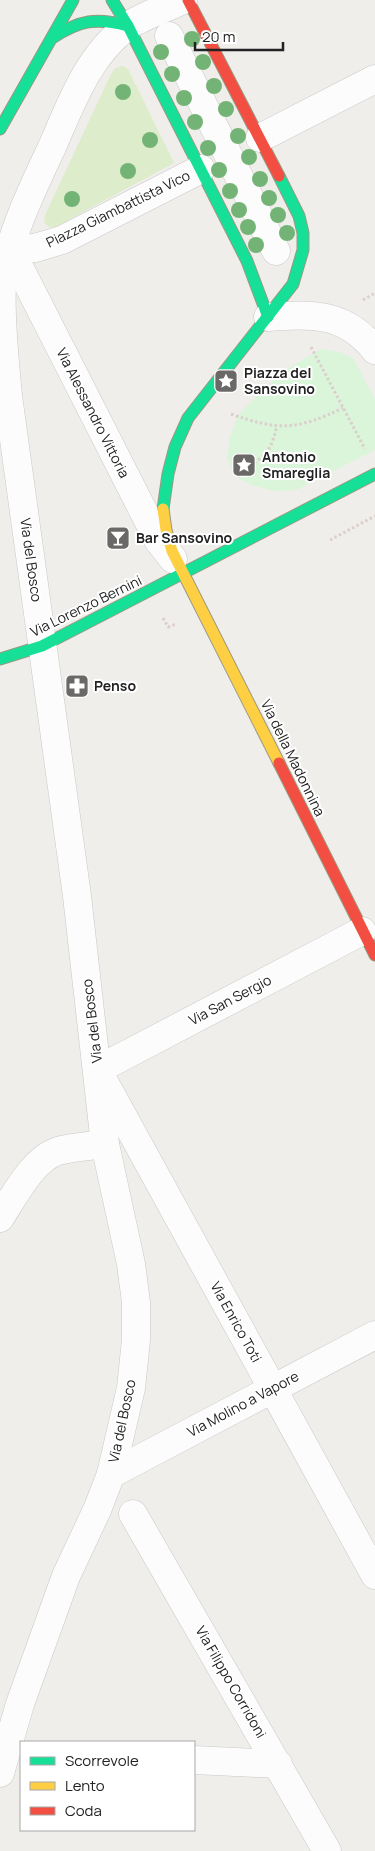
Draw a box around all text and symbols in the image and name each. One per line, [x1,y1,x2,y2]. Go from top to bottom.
scale bar [195,20,282,52]
text: 20 m [202,26,235,47]
street label: Piazza Giambattista Vico [43,165,193,252]
street label: Via Alessandro Vittoria [52,345,134,481]
place label: Piazza del Sansovino [244,363,315,398]
place icon: Piazza del Sansovino [213,368,239,394]
place label: Antonio Smareglia [262,447,330,482]
place icon: Antonio Smareglia [231,452,257,478]
street label: Via del Bosco [16,517,47,603]
bar icon: Bar Sansovino [105,525,131,551]
place label: Bar Sansovino [136,528,233,547]
street label: Via Lorenzo Bernini [27,570,145,641]
pharmacy icon: Penso [64,673,90,699]
place label: Penso [94,676,136,695]
street label: Via della Madonnina [257,696,330,819]
street label: Via San Sergio [185,970,274,1029]
street label: Via del Bosco [77,978,106,1064]
street label: Via Enrico Toti [206,1278,266,1366]
street label: Via Molino a Vapore [184,1366,302,1441]
street label: Via del Bosco [103,1378,140,1464]
street label: Via Filippo Corridoni [192,1622,271,1741]
legend [20,1741,195,1831]
text: Scorrevole [65,1750,139,1771]
text: Lento [65,1775,105,1796]
text: Coda [65,1800,102,1821]

